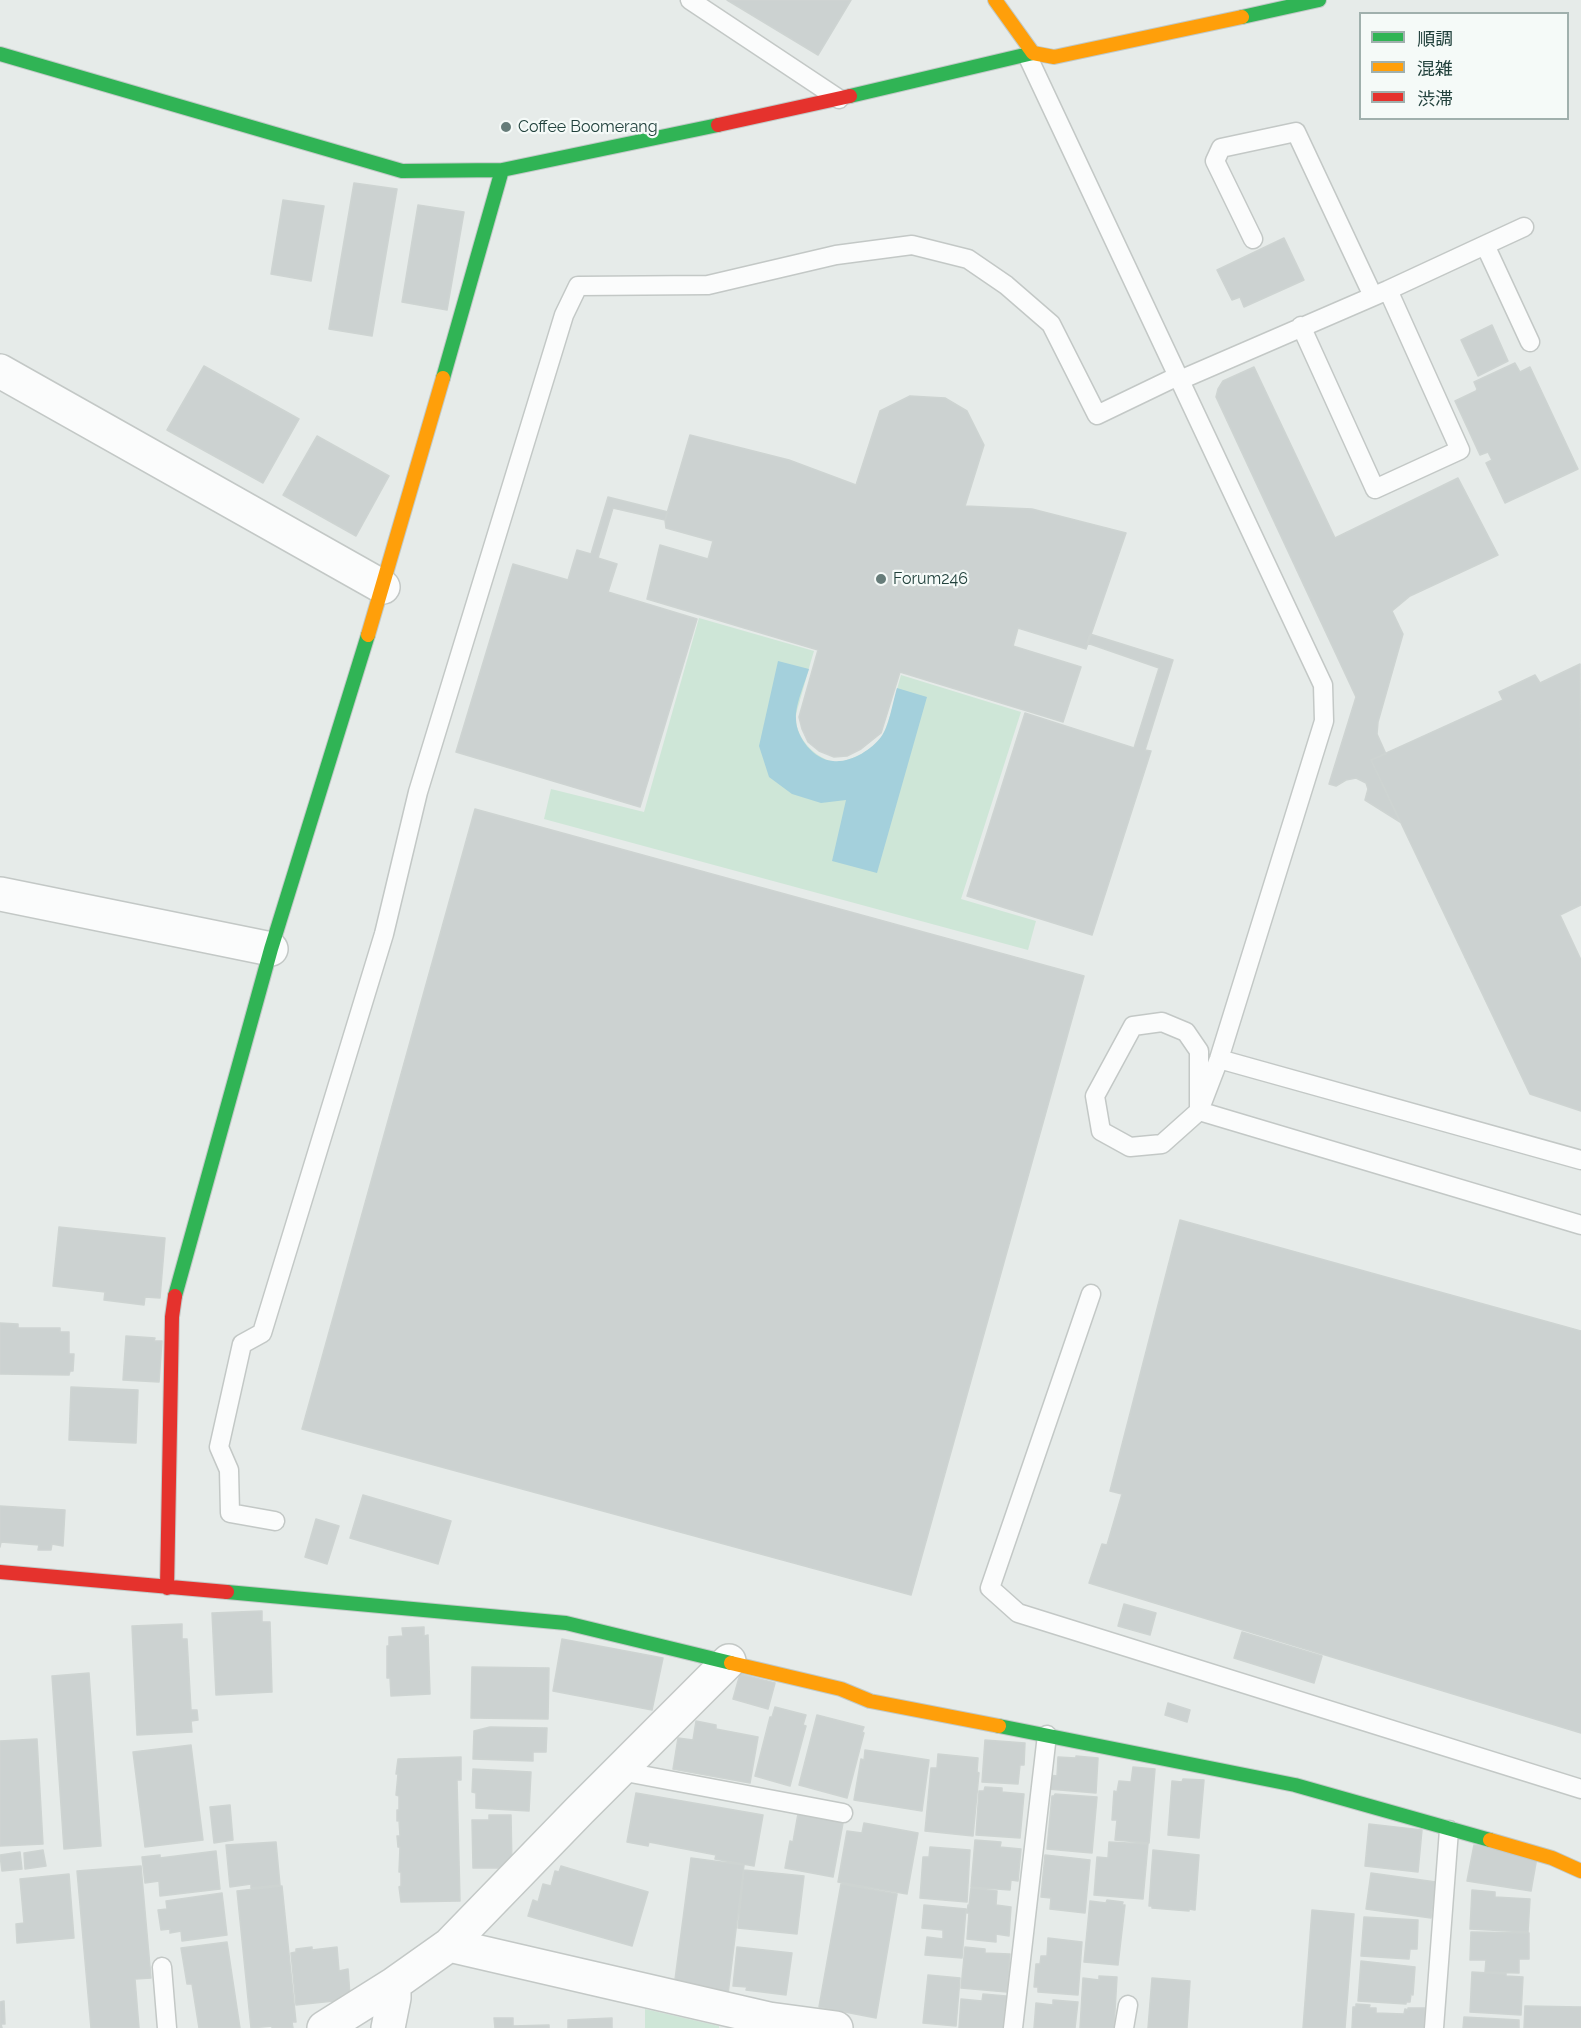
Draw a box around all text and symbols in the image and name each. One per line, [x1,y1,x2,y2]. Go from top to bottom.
legend [1359,12,1569,120]
text: 順調 [1417,28,1453,49]
text: 混雑 [1417,58,1453,79]
text: 渋滞 [1417,88,1453,109]
place label: Coffee Boomerang [518,117,658,137]
marker: Coffee Boomerang [499,120,513,134]
place label: Forum246 [893,569,968,589]
marker: Forum246 [874,572,888,586]

